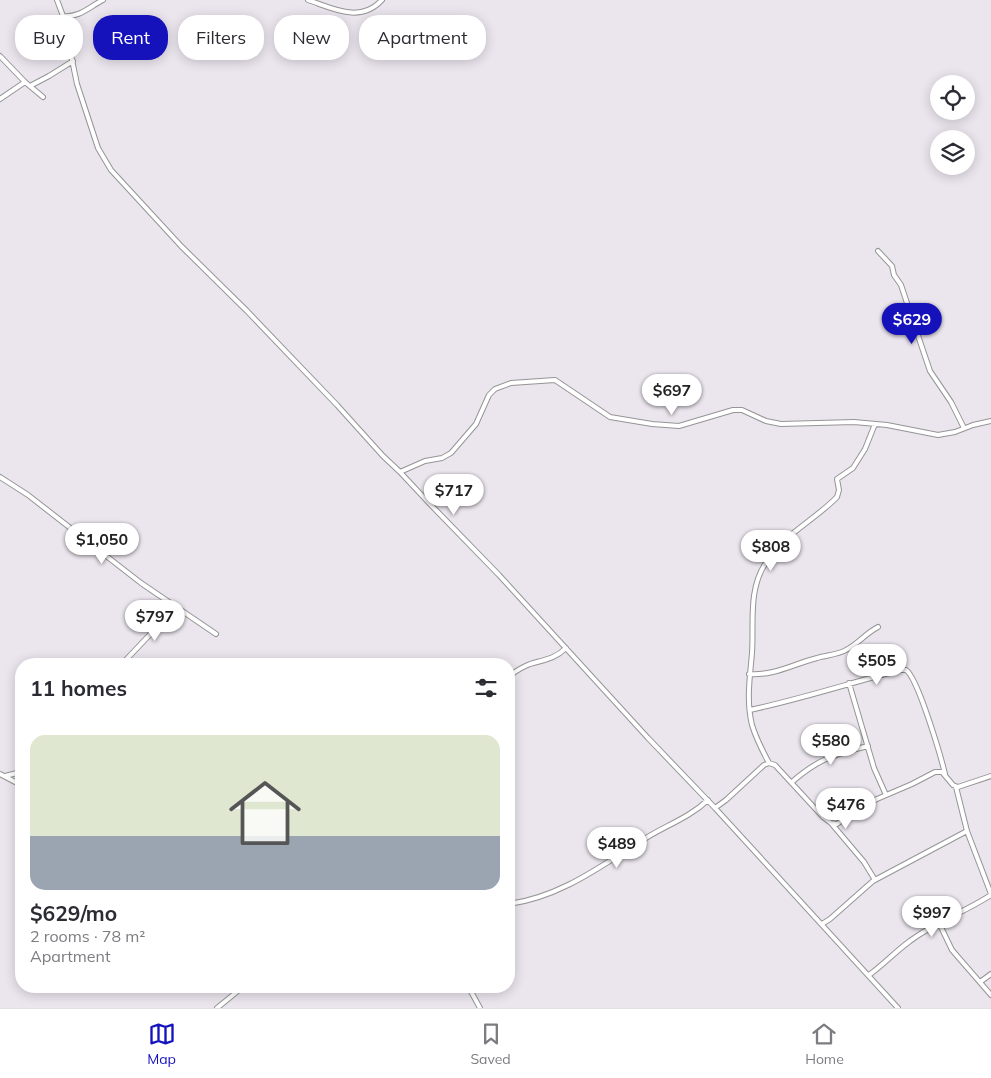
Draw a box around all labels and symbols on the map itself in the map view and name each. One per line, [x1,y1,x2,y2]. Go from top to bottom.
pin: $629 [882,302,942,345]
pin: $697 [642,374,702,416]
pin: $717 [424,474,484,516]
pin: $1,050 [61,522,143,565]
pin: $808 [741,530,801,572]
pin: $797 [125,600,185,642]
pin: $505 [847,644,907,686]
pin: $580 [801,724,861,766]
pin: $476 [816,788,876,830]
pin: $489 [587,826,647,869]
pin: $997 [902,896,962,938]

